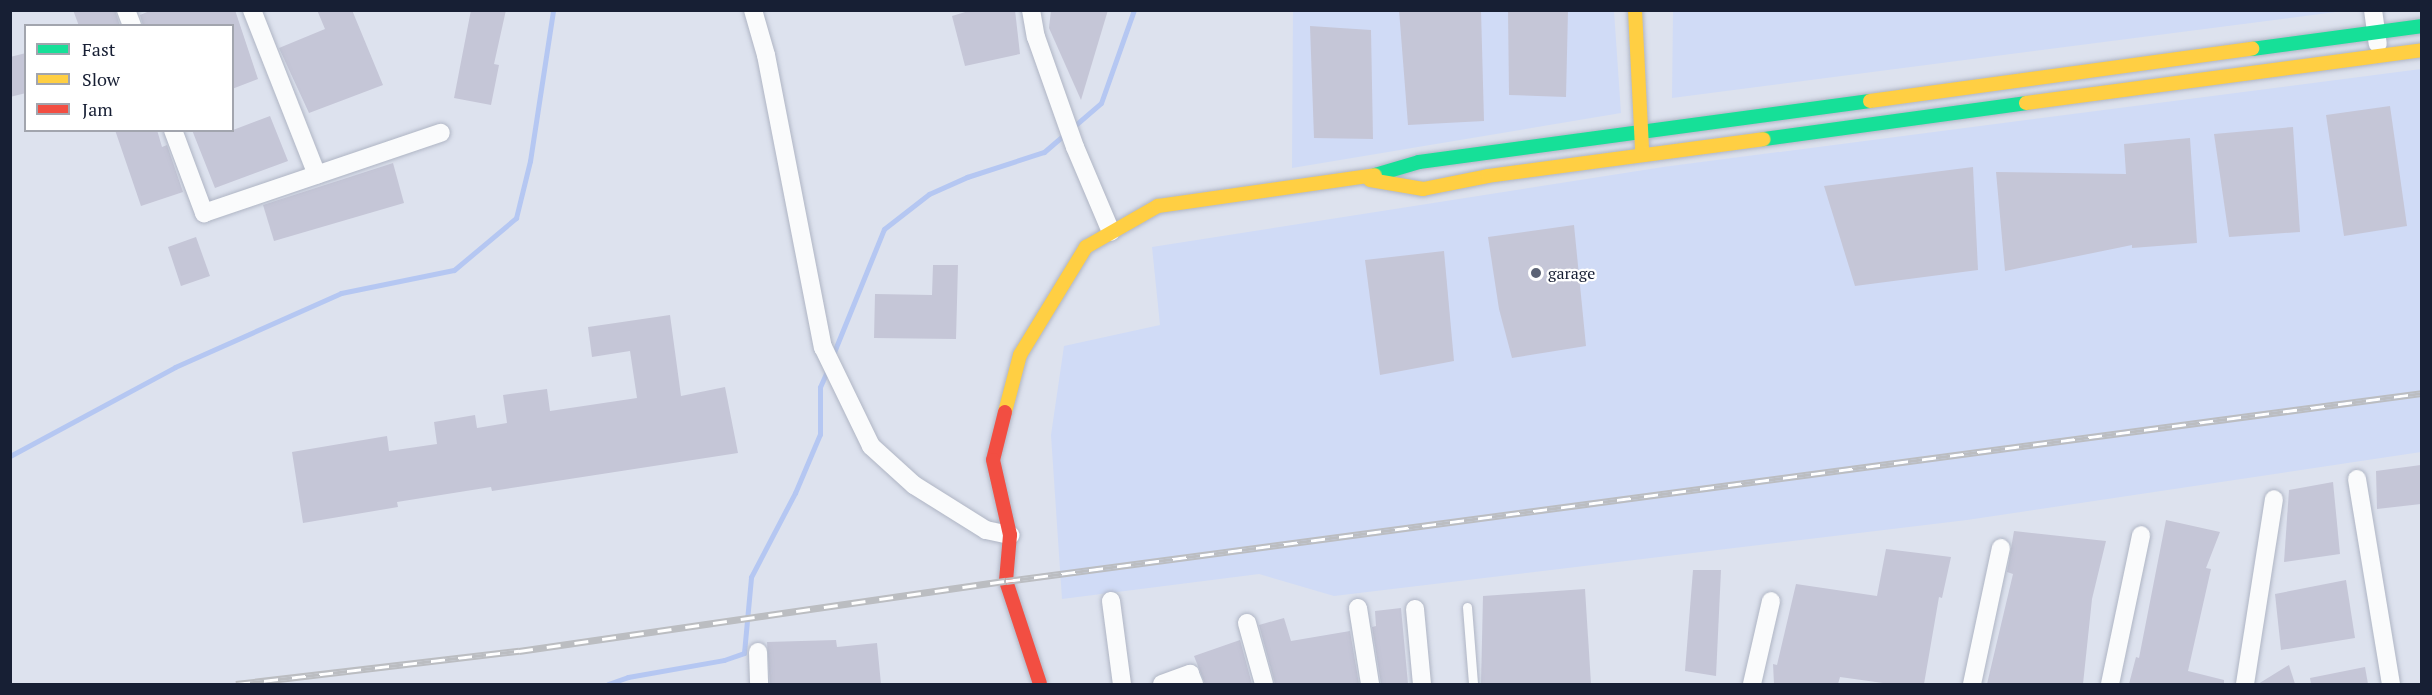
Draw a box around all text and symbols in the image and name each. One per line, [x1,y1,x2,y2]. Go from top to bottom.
legend [24,24,234,132]
text: Fast [82,37,115,61]
text: Slow [82,67,120,91]
text: Jam [82,97,113,121]
place label: garage [1548,263,1595,283]
marker: garage [1529,266,1543,280]

